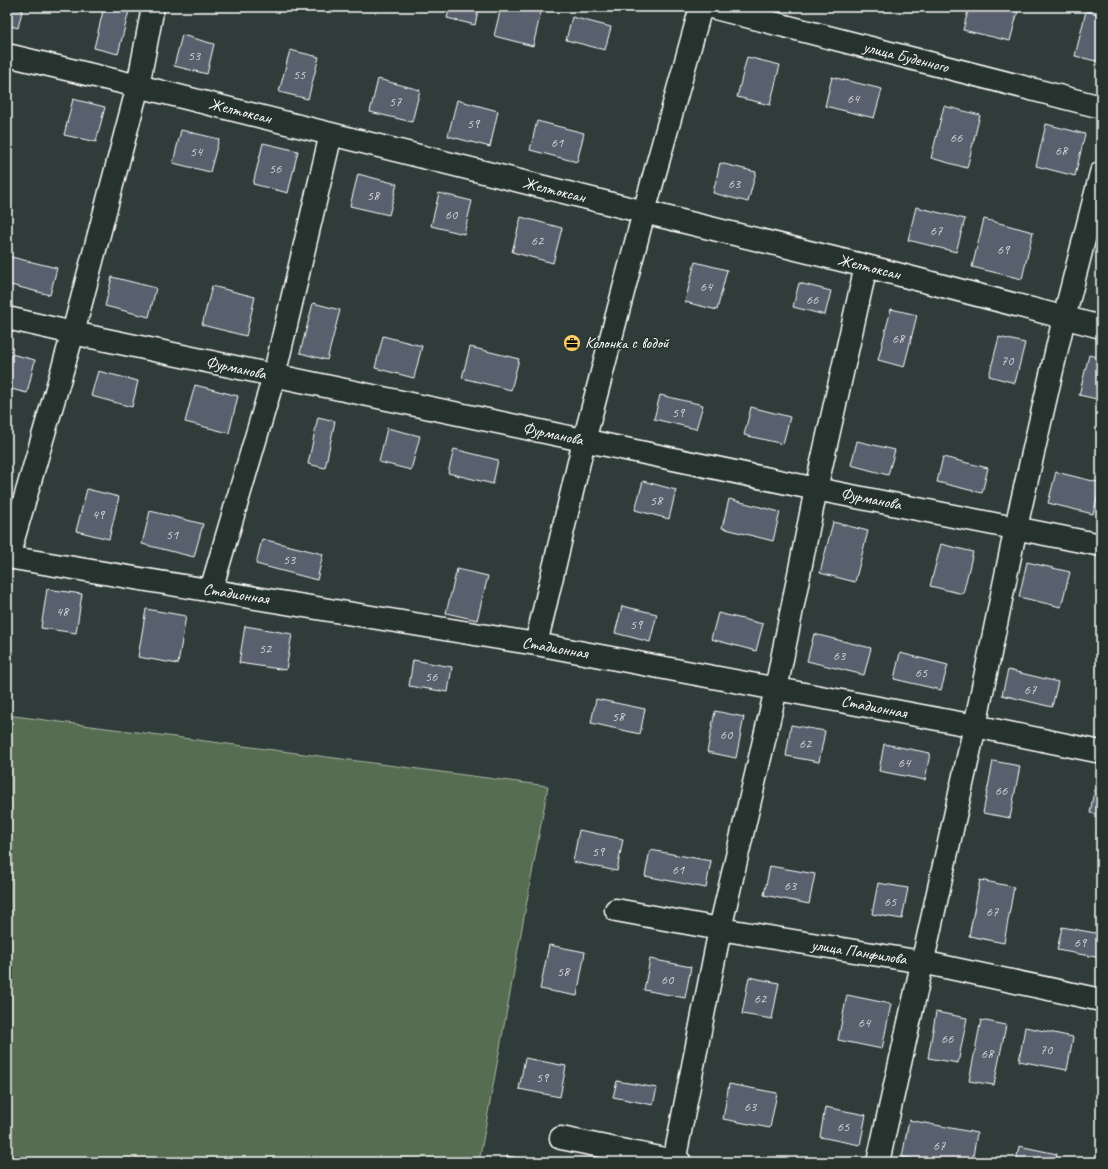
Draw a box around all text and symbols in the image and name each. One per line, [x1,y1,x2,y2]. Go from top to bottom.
street label: улица Буденного [860,37,952,78]
house number: 53 [188,47,202,64]
house number: 55 [293,66,306,83]
house number: 64 [847,90,861,107]
house number: 57 [389,93,402,110]
street label: Желтоксан [207,94,275,129]
house number: 59 [467,115,481,132]
house number: 66 [950,129,963,146]
house number: 61 [551,134,564,151]
house number: 68 [1055,142,1069,159]
house number: 54 [190,143,204,160]
house number: 56 [269,160,282,177]
street label: Желтоксан [521,173,589,208]
house number: 63 [728,175,742,192]
house number: 58 [367,187,381,204]
house number: 60 [445,206,459,223]
house number: 67 [930,222,943,239]
house number: 62 [531,232,545,249]
house number: 69 [997,241,1011,258]
street label: Желтоксан [836,250,904,285]
house number: 64 [700,278,714,295]
house number: 66 [806,291,819,308]
house number: 68 [892,330,906,347]
office icon: Колонка с водой [562,333,582,353]
place label: Колонка с водой [585,333,670,353]
street label: Фурманова [204,352,269,384]
house number: 70 [1001,352,1015,369]
house number: 59 [672,404,686,421]
street label: Фурманова [521,418,586,450]
street label: Фурманова [839,483,904,515]
house number: 58 [650,492,664,509]
house number: 49 [92,506,106,523]
house number: 51 [166,526,179,543]
house number: 53 [283,551,297,568]
street label: Стадионная [202,579,271,609]
house number: 48 [56,603,70,620]
house number: 59 [630,616,644,633]
street label: Стадионная [521,632,590,664]
house number: 52 [259,640,273,657]
house number: 63 [833,647,847,664]
house number: 65 [915,664,928,681]
house number: 56 [425,668,438,685]
house number: 67 [1024,681,1037,698]
street label: Стадионная [840,691,909,723]
house number: 58 [612,708,626,725]
house number: 60 [720,726,734,743]
house number: 62 [799,735,813,752]
house number: 64 [898,754,912,771]
house number: 66 [995,782,1008,799]
house number: 59 [592,843,606,860]
house number: 61 [672,861,685,878]
house number: 63 [784,877,798,894]
house number: 65 [884,893,897,910]
house number: 67 [986,903,999,920]
street label: улица Панфилова [809,934,909,970]
house number: 69 [1074,934,1088,951]
house number: 58 [557,963,571,980]
house number: 60 [661,971,675,988]
house number: 62 [754,990,768,1007]
house number: 64 [858,1014,872,1031]
house number: 66 [941,1030,954,1047]
house number: 70 [1040,1041,1054,1058]
house number: 68 [981,1045,995,1062]
house number: 59 [536,1069,550,1086]
house number: 63 [744,1098,758,1115]
house number: 65 [837,1118,850,1135]
house number: 67 [933,1137,946,1154]

